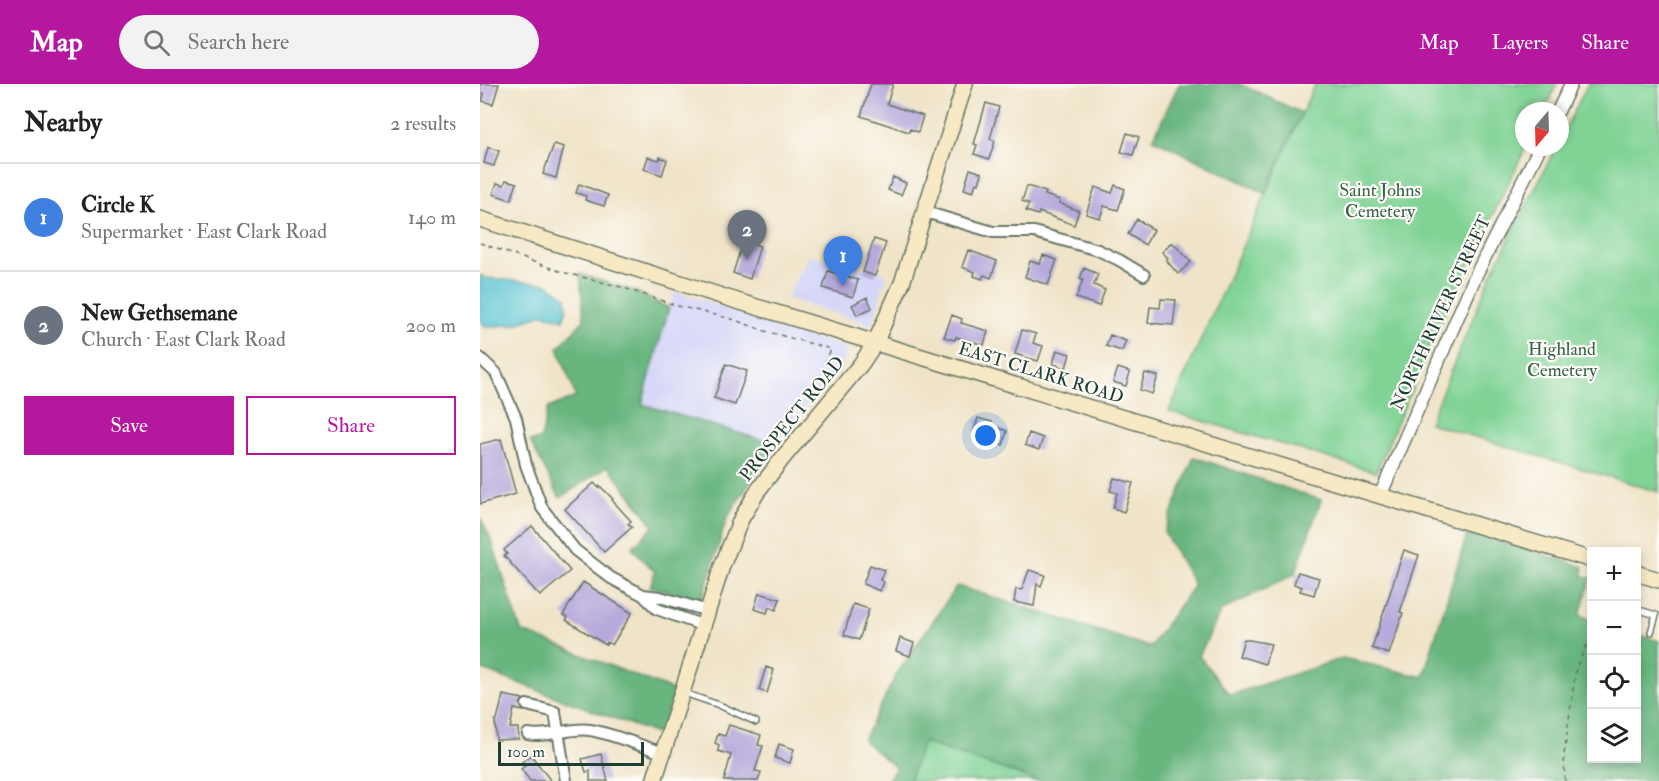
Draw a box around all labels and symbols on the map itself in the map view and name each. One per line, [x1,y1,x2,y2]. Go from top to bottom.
north arrow [1515,102,1569,156]
park label: Saint Johns Cemetery [1339,179,1421,223]
pin: 2 [728,210,766,260]
street label: NORTH RIVER STREET [1386,211,1497,414]
pin: 1 [824,236,862,286]
street label: EAST CLARK ROAD [955,337,1127,409]
park label: Highland Cemetery [1527,338,1598,382]
street label: PROSPECT ROAD [734,352,850,486]
your location [971,421,1000,450]
scale bar [498,739,644,766]

